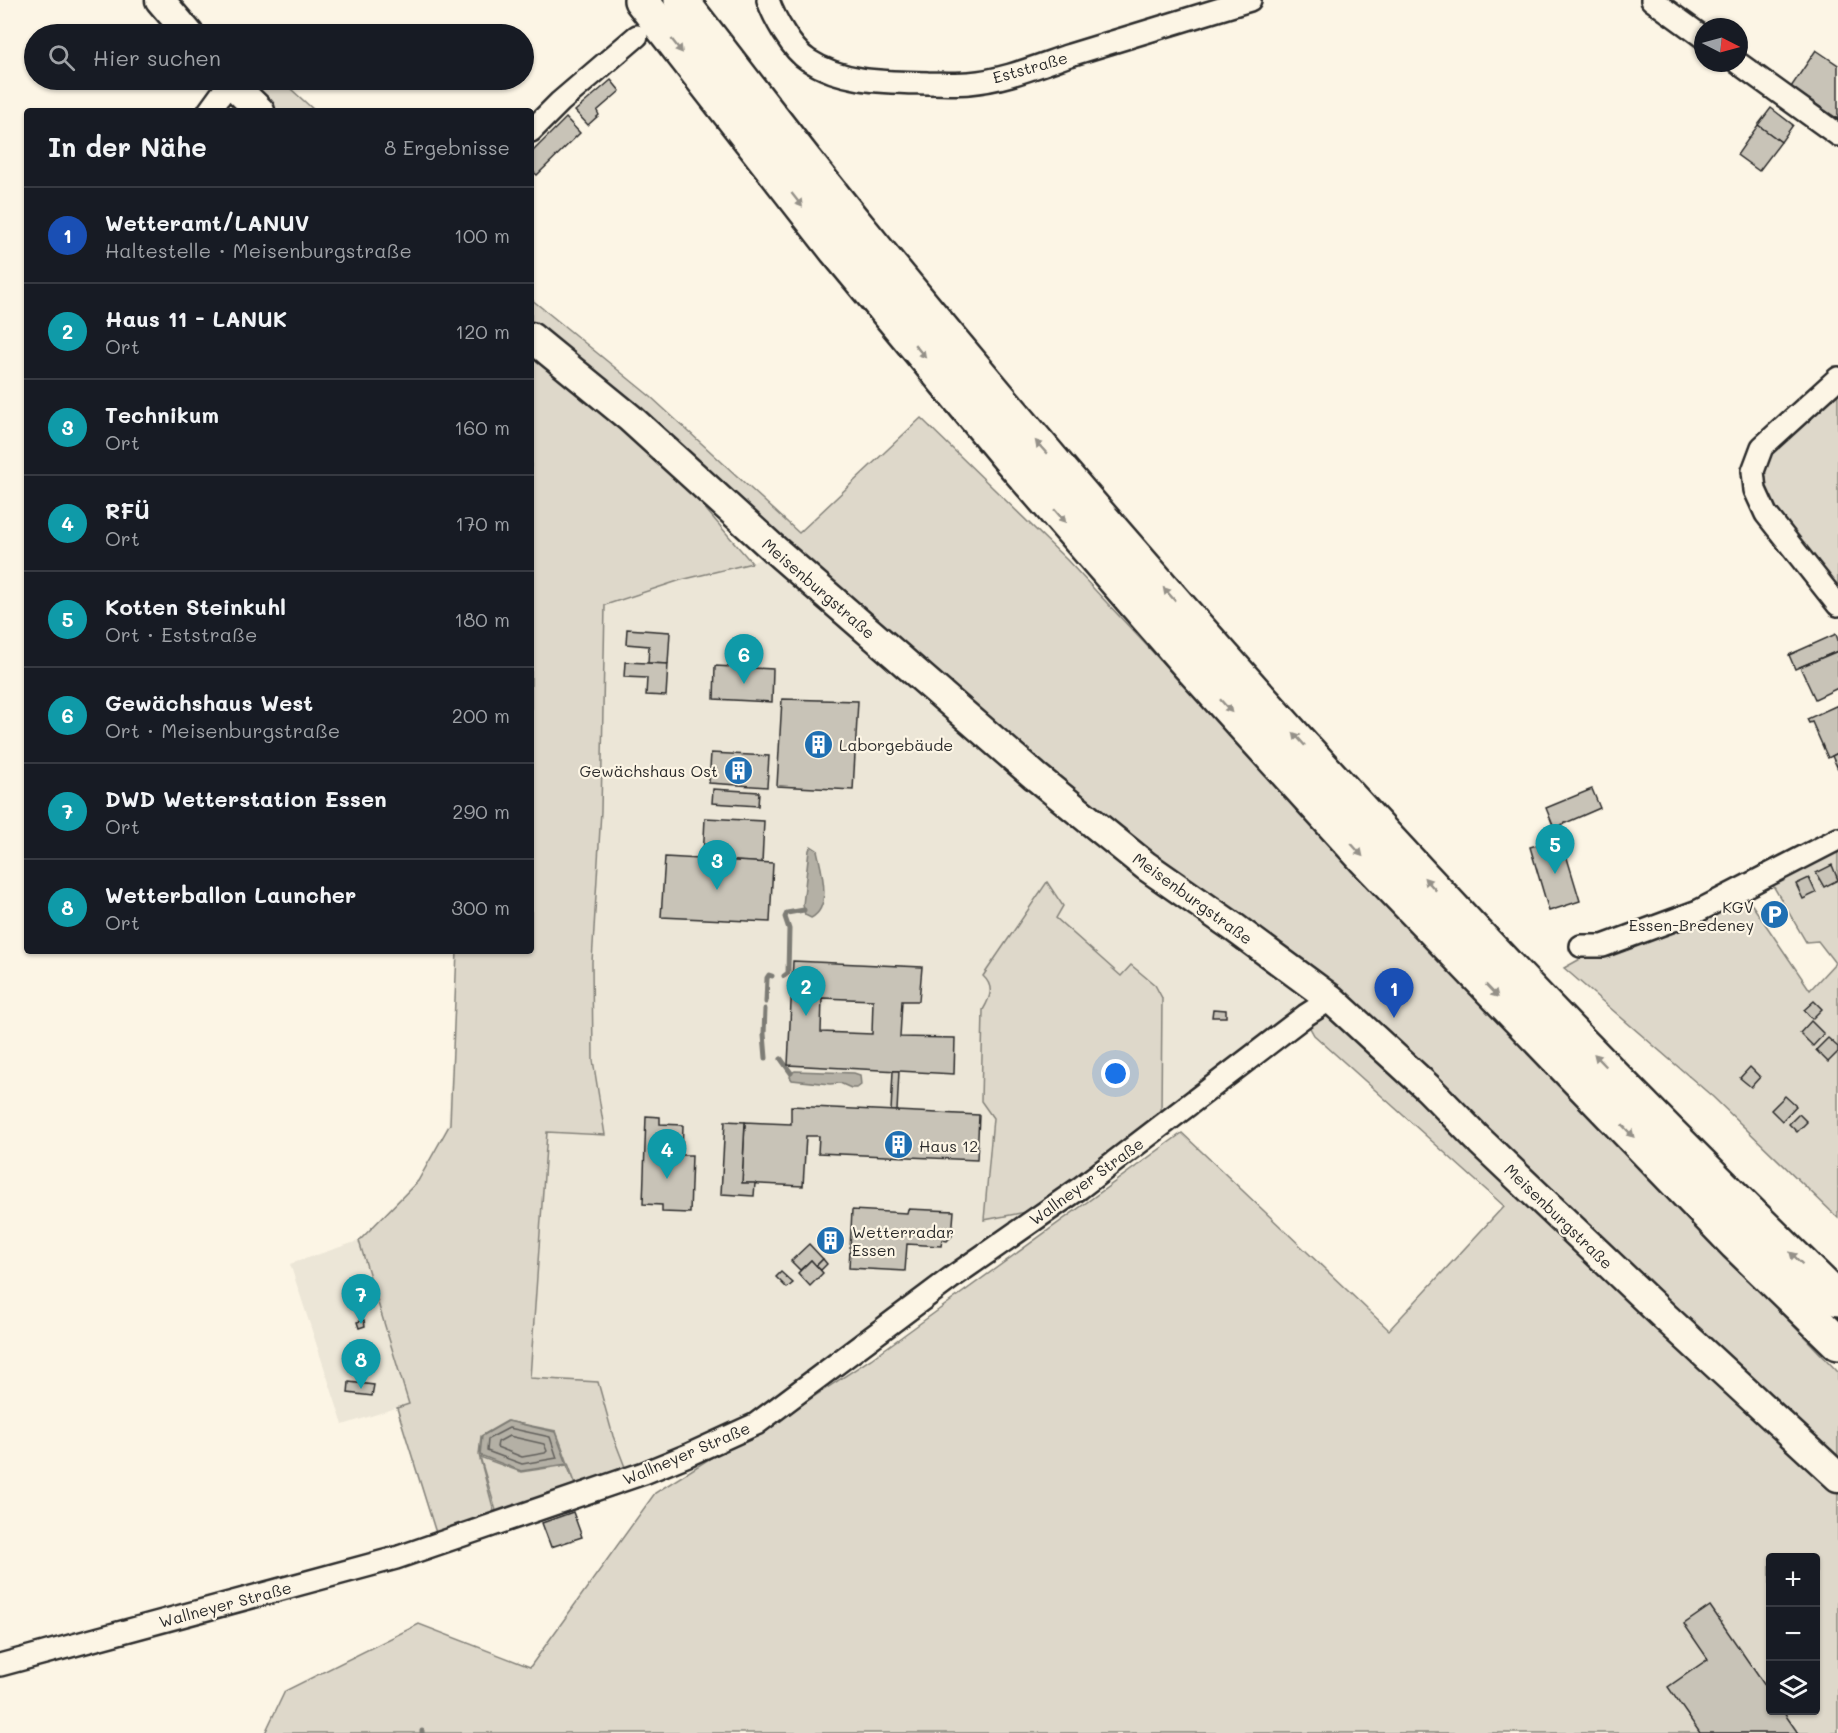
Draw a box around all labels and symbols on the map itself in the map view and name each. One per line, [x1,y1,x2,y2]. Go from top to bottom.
north arrow [1694,18,1748,72]
one-way arrow [671,38,684,54]
street label: Eststraße [990,46,1070,88]
one-way arrow [791,192,803,207]
one-way arrow [914,343,927,359]
one-way arrow [1035,440,1048,455]
one-way arrow [1053,508,1066,524]
street label: Meisenburgstraße [758,533,880,643]
one-way arrow [1163,587,1176,602]
pin: 6 [724,634,764,684]
one-way arrow [1219,698,1232,713]
building icon: Laborgebäude [802,728,834,760]
one-way arrow [1292,732,1306,747]
place label: Laborgebäude [839,734,953,755]
building icon: Gewächshaus Ost [723,754,755,786]
place label: Gewächshaus Ost [580,760,718,781]
pin: 5 [1536,824,1574,874]
pin: 3 [698,840,736,890]
one-way arrow [1350,842,1363,857]
street label: Meisenburgstraße [1129,847,1257,949]
one-way arrow [1423,876,1437,891]
place label: KGV Essen-Bredeney [1629,896,1754,935]
parking icon: KGV Essen-Bredeney [1759,899,1791,931]
pin: 2 [786,966,826,1016]
pin: 1 [1374,968,1414,1018]
one-way arrow [1485,983,1499,997]
one-way arrow [1593,1053,1607,1067]
your location [1101,1059,1130,1088]
one-way arrow [1620,1124,1634,1138]
building icon: Haus 12 [882,1129,914,1161]
pin: 4 [648,1130,686,1179]
street label: Wallneyer Straße [1025,1132,1147,1230]
place label: Haus 12 [919,1135,978,1156]
street label: Meisenburgstraße [1500,1159,1618,1273]
place label: Wetterradar Essen [852,1221,954,1260]
building icon: Wetterradar Essen [815,1224,847,1256]
one-way arrow [1789,1252,1803,1266]
pin: 7 [342,1274,380,1324]
pin: 8 [342,1340,380,1389]
street label: Wallneyer Straße [619,1417,753,1489]
street label: Wallneyer Straße [156,1576,294,1632]

